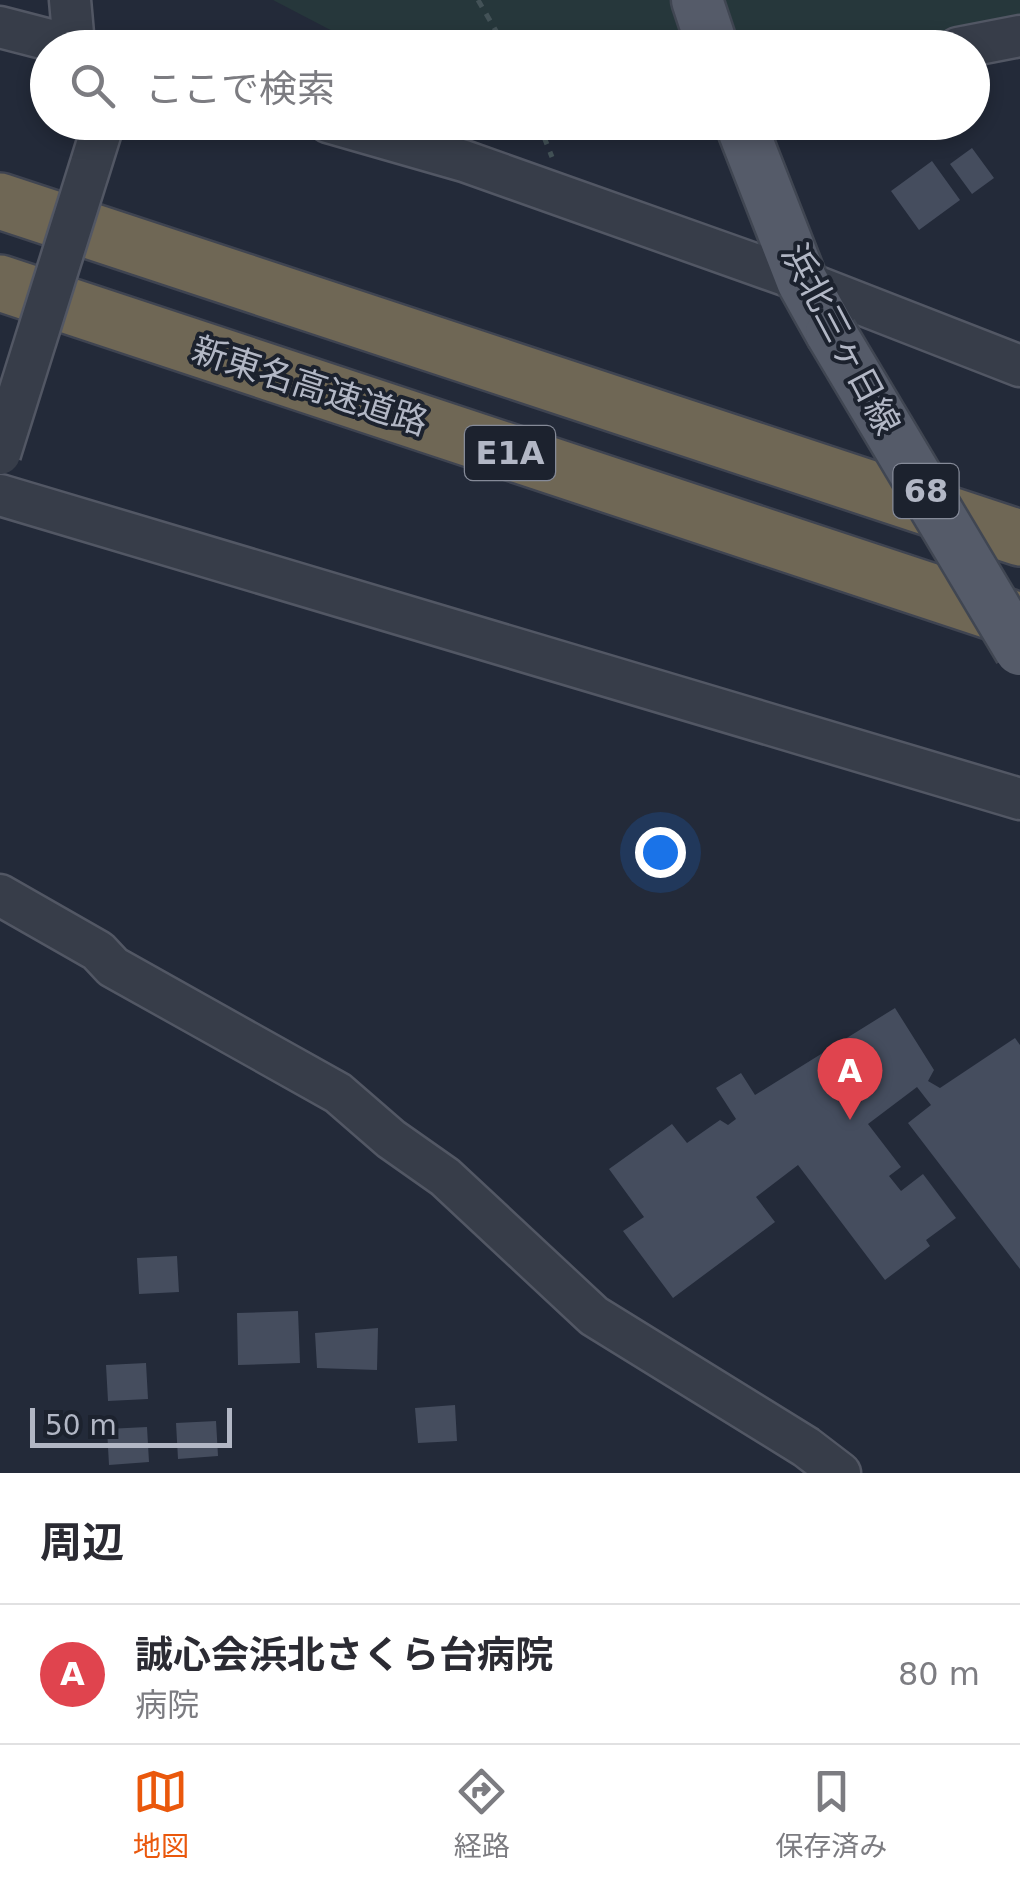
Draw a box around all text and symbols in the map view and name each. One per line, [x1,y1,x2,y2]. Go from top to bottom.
search box [30,30,990,140]
icon: search [65,58,120,113]
text: ここで検索 [145,67,335,111]
street label: 浜北三ヶ日線 [774,237,908,441]
street label: 新東名高速道路 [187,329,433,443]
road number: E1A [465,426,555,480]
road number: 68 [894,464,958,518]
your location [635,827,686,878]
pin: A [818,1038,882,1120]
scale bar [30,1403,232,1448]
text: 50 m [45,1409,117,1442]
text: 周辺 [40,1518,124,1567]
text: 誠心会浜北さくら台病院 [135,1633,553,1677]
text: A [60,1655,85,1693]
text: 80 m [898,1655,980,1693]
text: 病院 [135,1686,199,1724]
tab: 地図 [133,1764,189,1864]
tab: 経路 [454,1764,510,1864]
tab: 保存済み [775,1764,887,1864]

